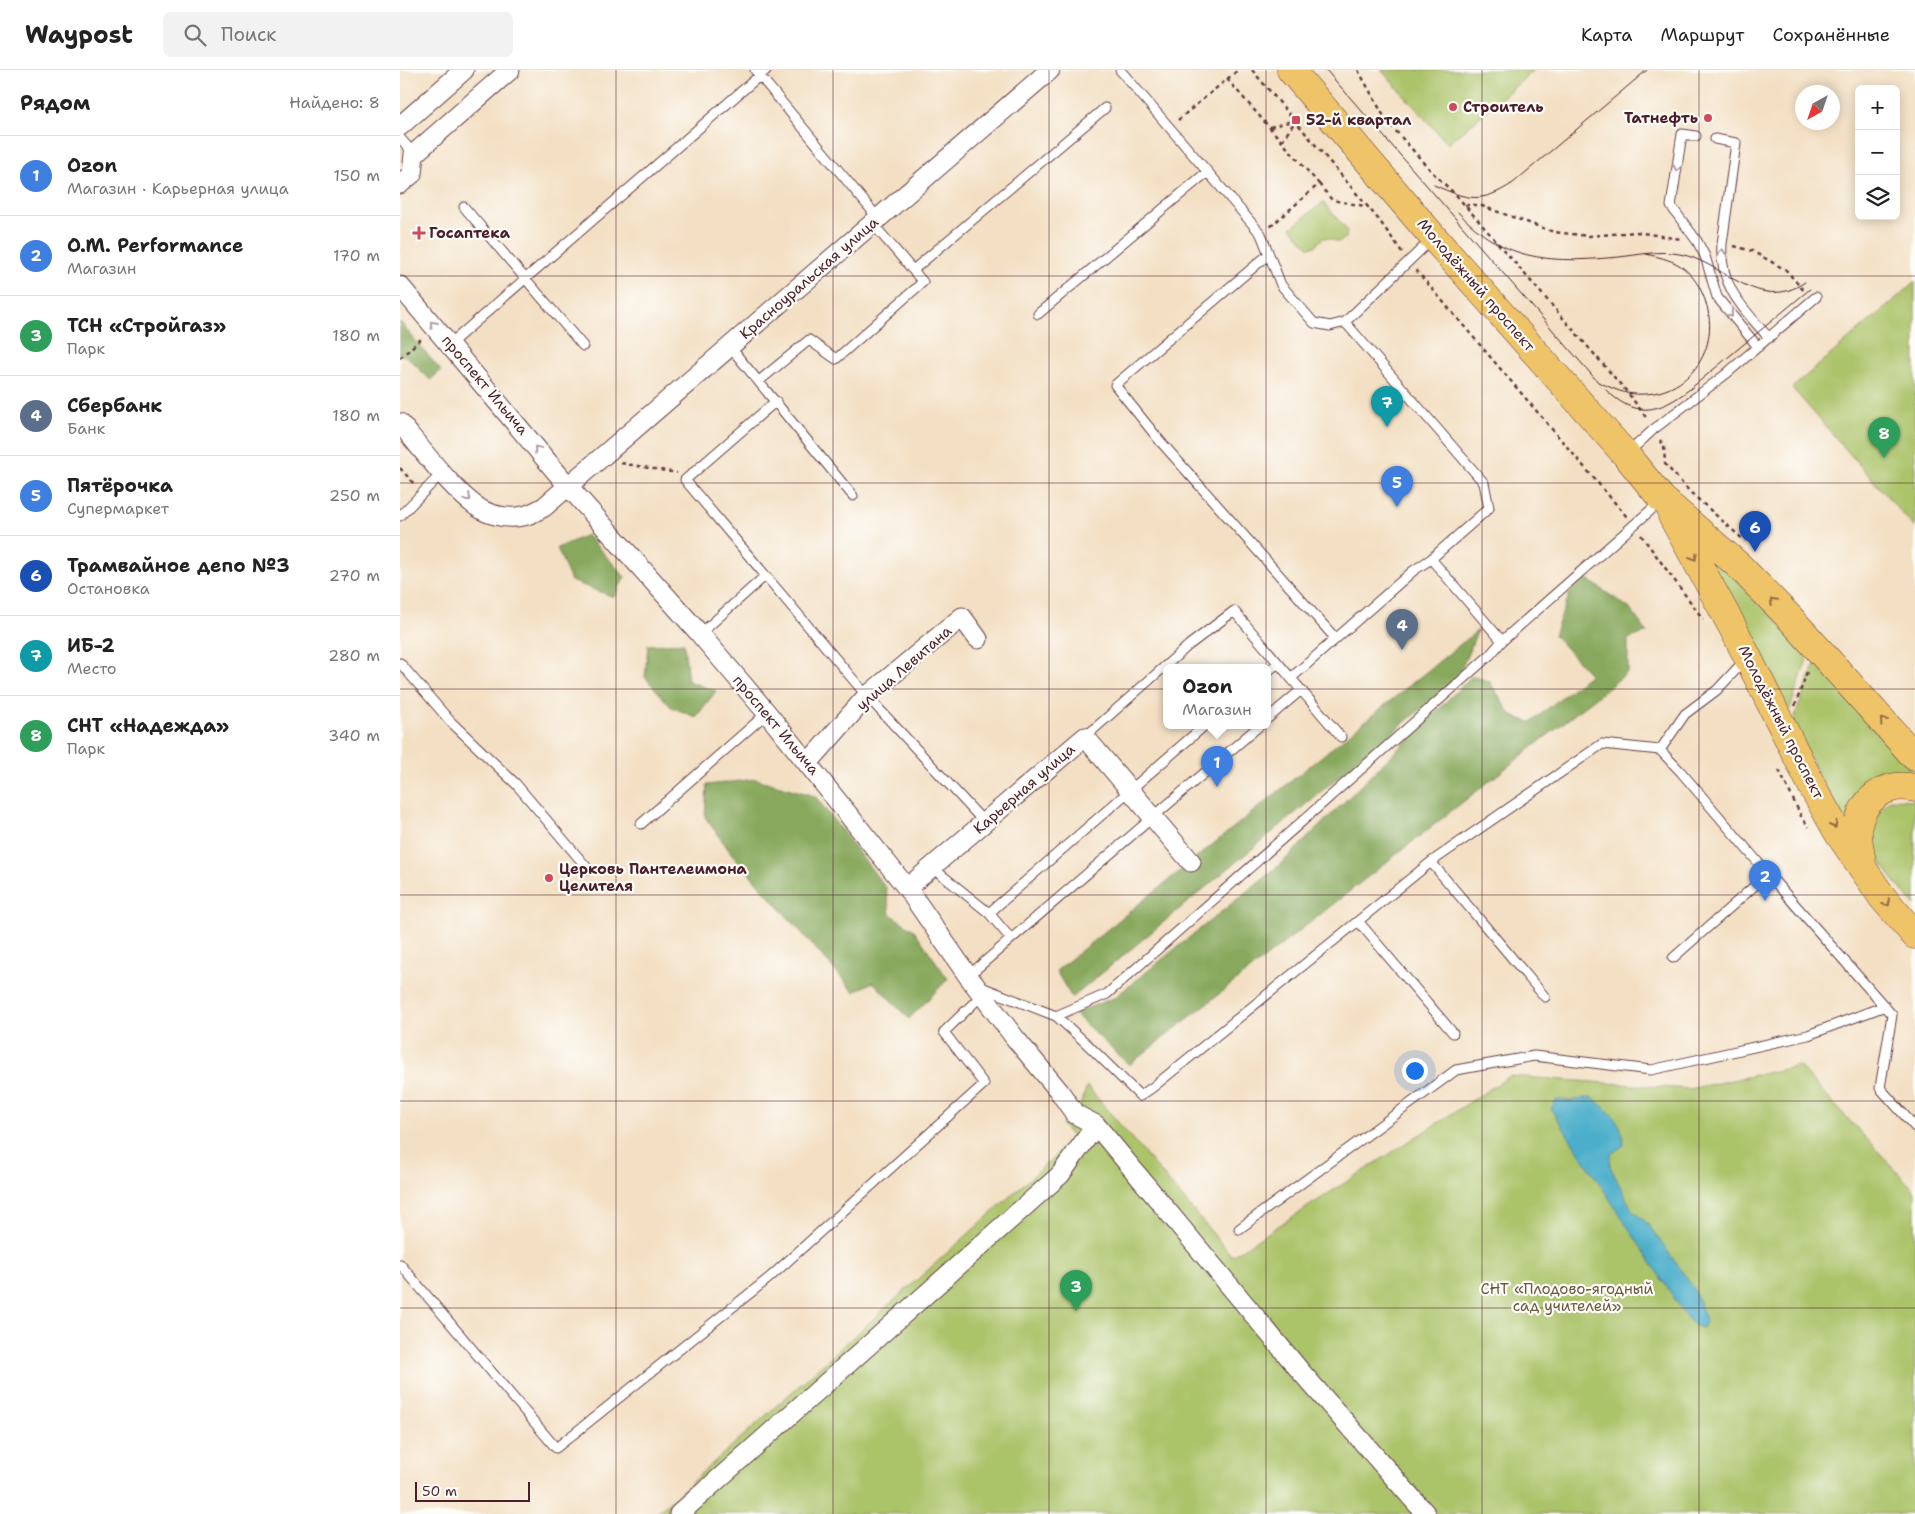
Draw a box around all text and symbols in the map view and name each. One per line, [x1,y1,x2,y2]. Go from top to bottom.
search box [163,12,513,57]
text: Waypost [25,19,133,51]
icon: search [181,21,209,49]
text: Поиск [221,22,276,47]
text: Карта [1581,23,1632,47]
text: Маршрут [1660,23,1744,47]
text: Сохранённые [1772,23,1890,47]
north arrow [1795,85,1840,130]
map controls [1855,85,1900,220]
button: + [1855,85,1900,130]
text: Рядом [20,89,90,117]
text: Найдено: 8 [289,92,380,113]
place label: Строитель [1463,97,1544,117]
marker: Строитель [1447,101,1459,113]
place label: Татнефть [1624,108,1698,128]
place label: 52-й квартал [1306,110,1411,130]
marker: Татнефть [1702,112,1714,124]
marker: 52-й квартал [1290,114,1302,126]
button: − [1855,130,1900,175]
text: Ozon [67,153,117,178]
text: 1 [32,165,40,186]
text: 150 m [333,165,380,186]
one-way arrow [1672,165,1683,173]
button: layers [1855,175,1900,220]
text: Магазин · Карьерная улица [67,178,289,199]
street label: Красноуральская улица [735,212,883,344]
street label: Молодёжный проспект [1413,214,1540,356]
place label: Госаптека [429,223,511,243]
marker: Госаптека [413,227,425,239]
text: O.M. Performance [67,233,243,258]
text: 2 [30,245,42,266]
text: 170 m [333,245,380,266]
one-way arrow [1716,247,1727,255]
text: Магазин [67,258,136,279]
one-way arrow [1724,308,1732,317]
text: ТСН «Стройгаз» [67,313,226,338]
one-way arrow [430,321,439,330]
text: 3 [30,325,42,346]
text: 180 m [332,325,380,346]
street label: проспект Ильича [437,331,533,440]
text: Парк [67,338,105,359]
pin: 7 [1371,386,1403,427]
text: Сбербанк [67,393,162,418]
text: 4 [30,405,42,426]
text: 180 m [332,405,380,426]
pin: 8 [1868,417,1900,458]
text: Банк [67,418,105,439]
one-way arrow [534,445,543,454]
pin: 5 [1381,466,1413,507]
text: Пятёрочка [67,473,173,498]
text: 5 [31,485,41,506]
text: 250 m [329,485,380,506]
one-way arrow [462,493,471,502]
text: Супермаркет [67,498,169,519]
pin: 6 [1739,511,1771,552]
one-way arrow [1688,552,1698,561]
text: Трамвайное депо №3 [67,553,290,578]
text: 6 [30,565,42,586]
text: 270 m [329,565,380,586]
text: Остановка [67,578,150,599]
one-way arrow [1770,597,1779,606]
pin: 4 [1386,609,1418,650]
street label: улица Левитана [852,621,956,715]
text: ИБ-2 [67,633,115,658]
street label: Молодёжный проспект [1733,642,1829,803]
text: 7 [30,645,42,666]
text: 280 m [328,645,380,666]
text: Место [67,658,117,679]
popup [1163,664,1271,729]
street label: проспект Ильича [728,671,824,780]
text: Ozon [1182,674,1232,699]
text: Магазин [1182,699,1252,720]
text: СНТ «Надежда» [67,713,229,738]
one-way arrow [1879,718,1888,727]
text: 8 [30,725,42,746]
text: 340 m [328,725,380,746]
text: Парк [67,738,105,759]
street label: Карьерная улица [969,739,1079,839]
pin: 1 [1201,746,1233,787]
one-way arrow [1828,820,1838,829]
place label: Церковь Пантелеимона Целителя [559,859,748,896]
pin: 2 [1749,860,1781,901]
marker: Церковь Пантелеимона Целителя [543,872,555,884]
one-way arrow [1882,897,1890,906]
your location [1402,1058,1428,1084]
pin: 3 [1060,1270,1092,1311]
park label: СНТ «Плодово-ягодный сад учителей» [1481,1279,1654,1316]
scale bar [415,1479,530,1502]
text: 50 m [422,1482,457,1500]

